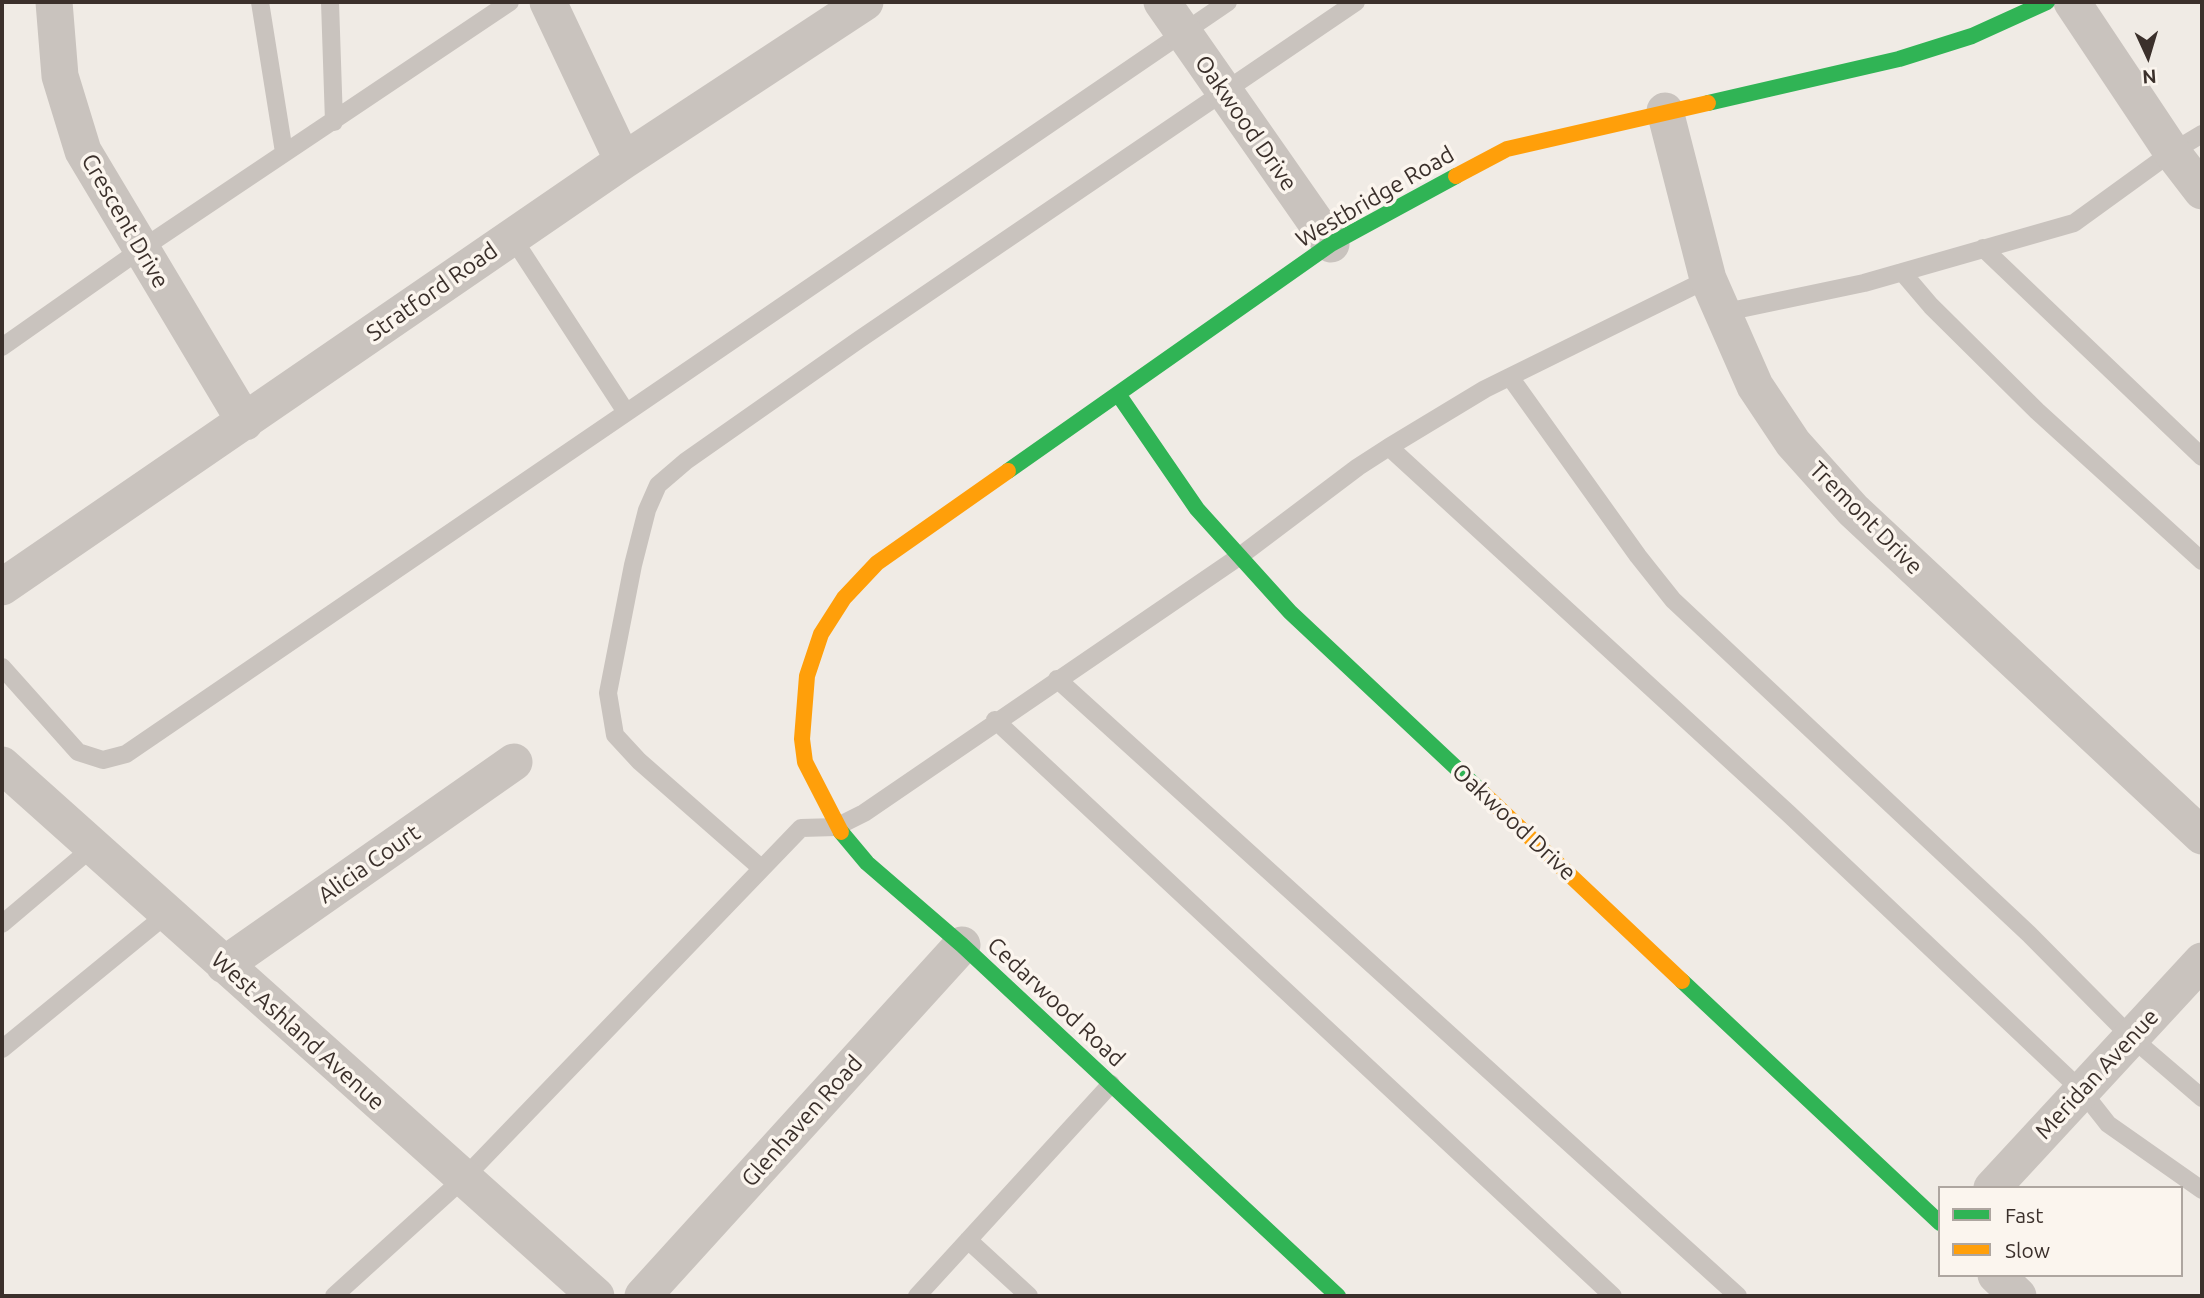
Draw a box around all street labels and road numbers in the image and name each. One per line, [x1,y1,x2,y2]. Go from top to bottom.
street label: Oakwood Drive [1189,50,1303,196]
street label: Westbridge Road [1291,141,1459,253]
street label: Crescent Drive [75,149,175,293]
street label: Stratford Road [361,237,503,347]
street label: Tremont Drive [1804,456,1928,580]
street label: Oakwood Drive [1446,758,1582,886]
street label: Alicia Court [313,819,425,909]
street label: Cedarwood Road [982,931,1130,1073]
street label: West Ashland Avenue [206,946,390,1116]
street label: Meridan Avenue [2030,1003,2164,1145]
street label: Glenhaven Road [736,1050,868,1192]

